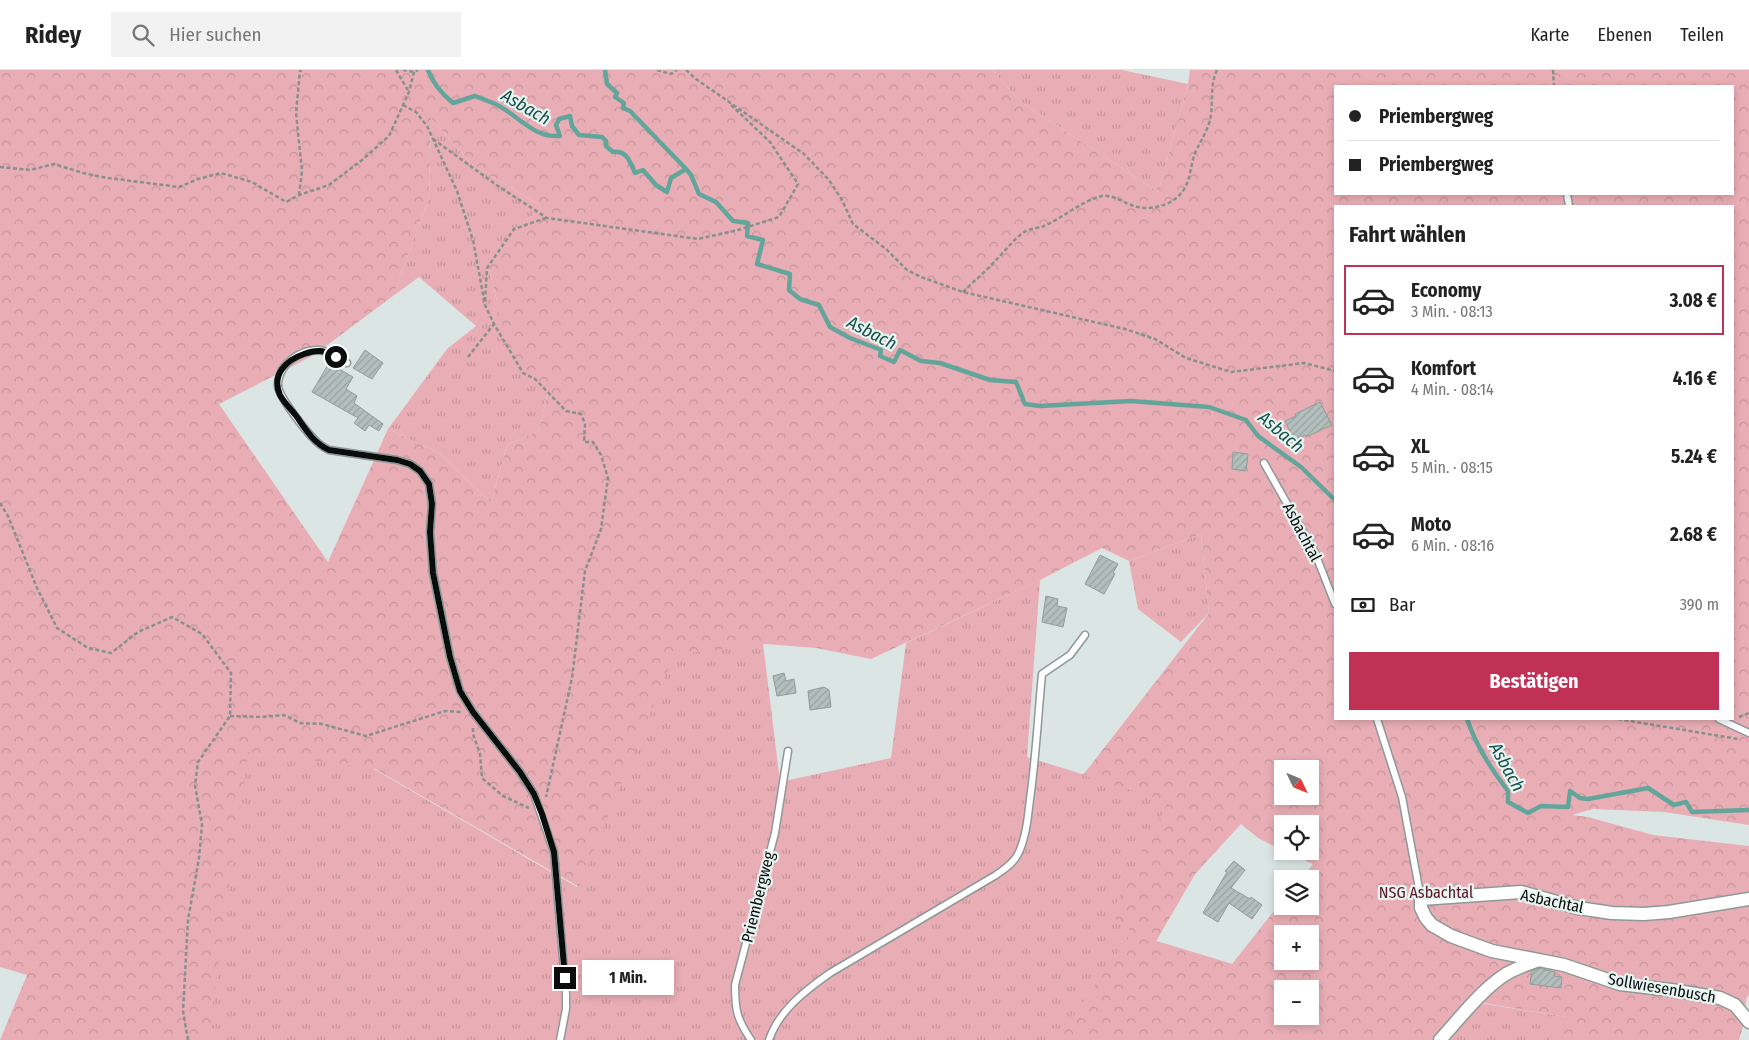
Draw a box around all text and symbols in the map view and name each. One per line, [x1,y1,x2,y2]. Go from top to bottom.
search box [111,12,461,57]
text: Ridey [25,21,81,49]
icon: search [129,21,157,49]
text: Hier suchen [169,23,262,46]
text: Karte [1530,24,1569,46]
text: Ebenen [1597,24,1652,46]
text: Teilen [1680,24,1724,46]
water label: Asbach [497,84,554,130]
text: Priembergweg [1379,105,1493,128]
text: Priembergweg [1379,153,1493,176]
text: Fahrt wählen [1349,221,1466,248]
icon: car [1351,278,1396,323]
text: Economy [1411,279,1481,302]
text: 3.08 € [1669,289,1717,312]
text: 3 Min. · 08:13 [1411,302,1493,321]
water label: Asbach [843,311,901,355]
route start [325,346,347,368]
icon: car [1351,356,1396,401]
text: Komfort [1411,357,1476,380]
text: 4.16 € [1673,367,1717,390]
text: 4 Min. · 08:14 [1411,380,1494,399]
water label: Asbach [1253,406,1308,457]
icon: car [1351,434,1396,479]
text: XL [1411,435,1430,458]
text: 5.24 € [1671,445,1717,468]
text: 5 Min. · 08:15 [1411,458,1493,477]
street label: Asbachtal [1279,499,1325,565]
icon: car [1351,512,1396,557]
text: Moto [1411,513,1451,536]
text: 2.68 € [1670,523,1717,546]
text: 6 Min. · 08:16 [1411,536,1494,555]
icon: cash [1349,591,1377,619]
text: Bar [1389,593,1415,616]
text: 390 m [1680,595,1719,614]
button: Bestätigen [1349,652,1719,710]
water label: Asbach [1484,738,1529,795]
north arrow [1274,760,1319,805]
map controls [1274,760,1319,1025]
button: locate [1274,815,1319,860]
street label: Priembergweg [738,849,779,944]
button: layers [1274,870,1319,915]
park label: NSG Asbachtal [1379,883,1473,902]
street label: Asbachtal [1519,885,1585,917]
button: + [1274,925,1319,970]
callout: 1 Min. [582,960,675,996]
route end [554,967,576,989]
text: 1 Min. [609,968,647,987]
street label: Sollwiesenbusch [1606,969,1718,1007]
button: − [1274,980,1319,1025]

